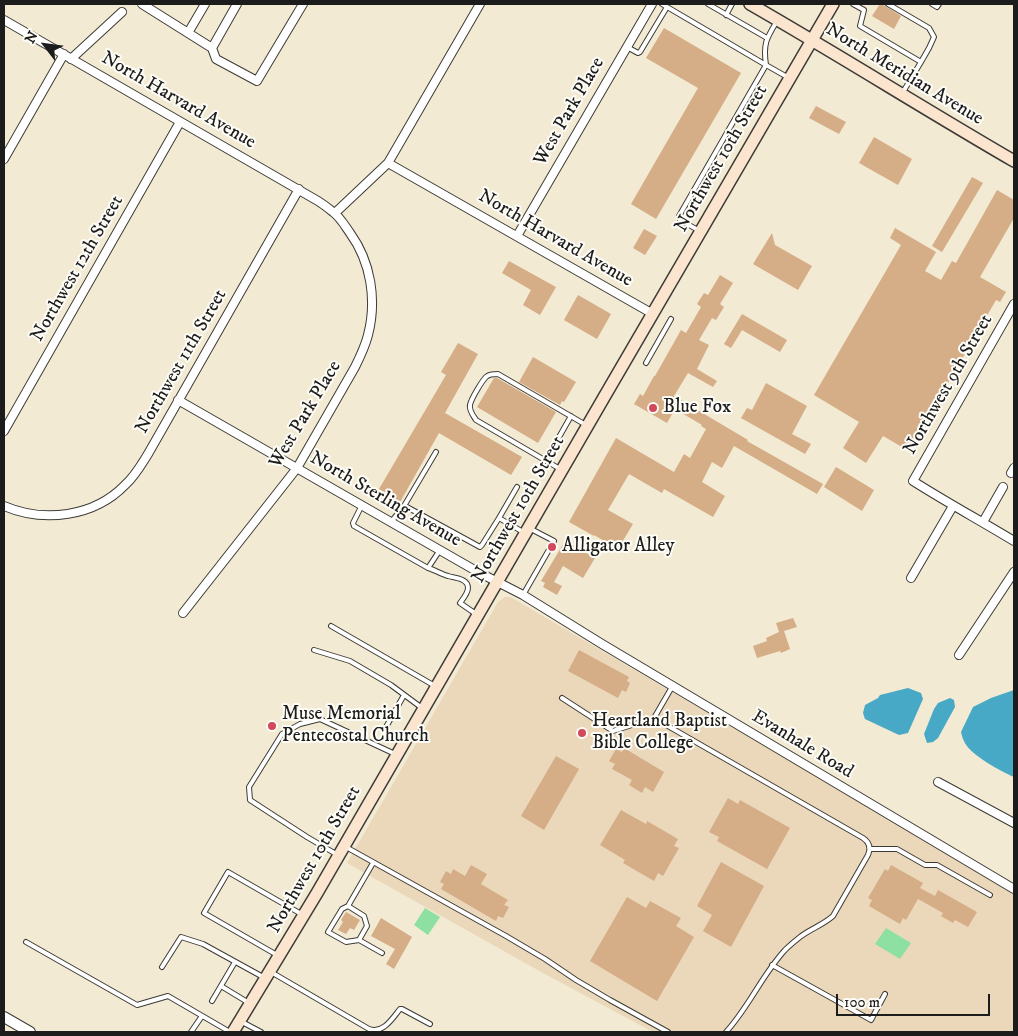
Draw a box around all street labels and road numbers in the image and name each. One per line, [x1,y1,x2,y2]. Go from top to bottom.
street label: North Meridian Avenue [821,19,987,131]
street label: North Harvard Avenue [97,47,259,155]
street label: West Park Place [530,54,610,170]
street label: Northwest 10th Street [671,81,773,237]
street label: North Harvard Avenue [474,185,636,293]
street label: Northwest 12th Street [27,192,129,346]
street label: Northwest 11th Street [131,286,233,438]
street label: Northwest 9th Street [900,311,998,459]
street label: West Park Place [265,357,347,473]
street label: Northwest 10th Street [468,432,570,588]
street label: North Sterling Avenue [305,447,465,553]
street label: Evanhale Road [747,706,857,784]
street label: Northwest 10th Street [264,782,366,938]

